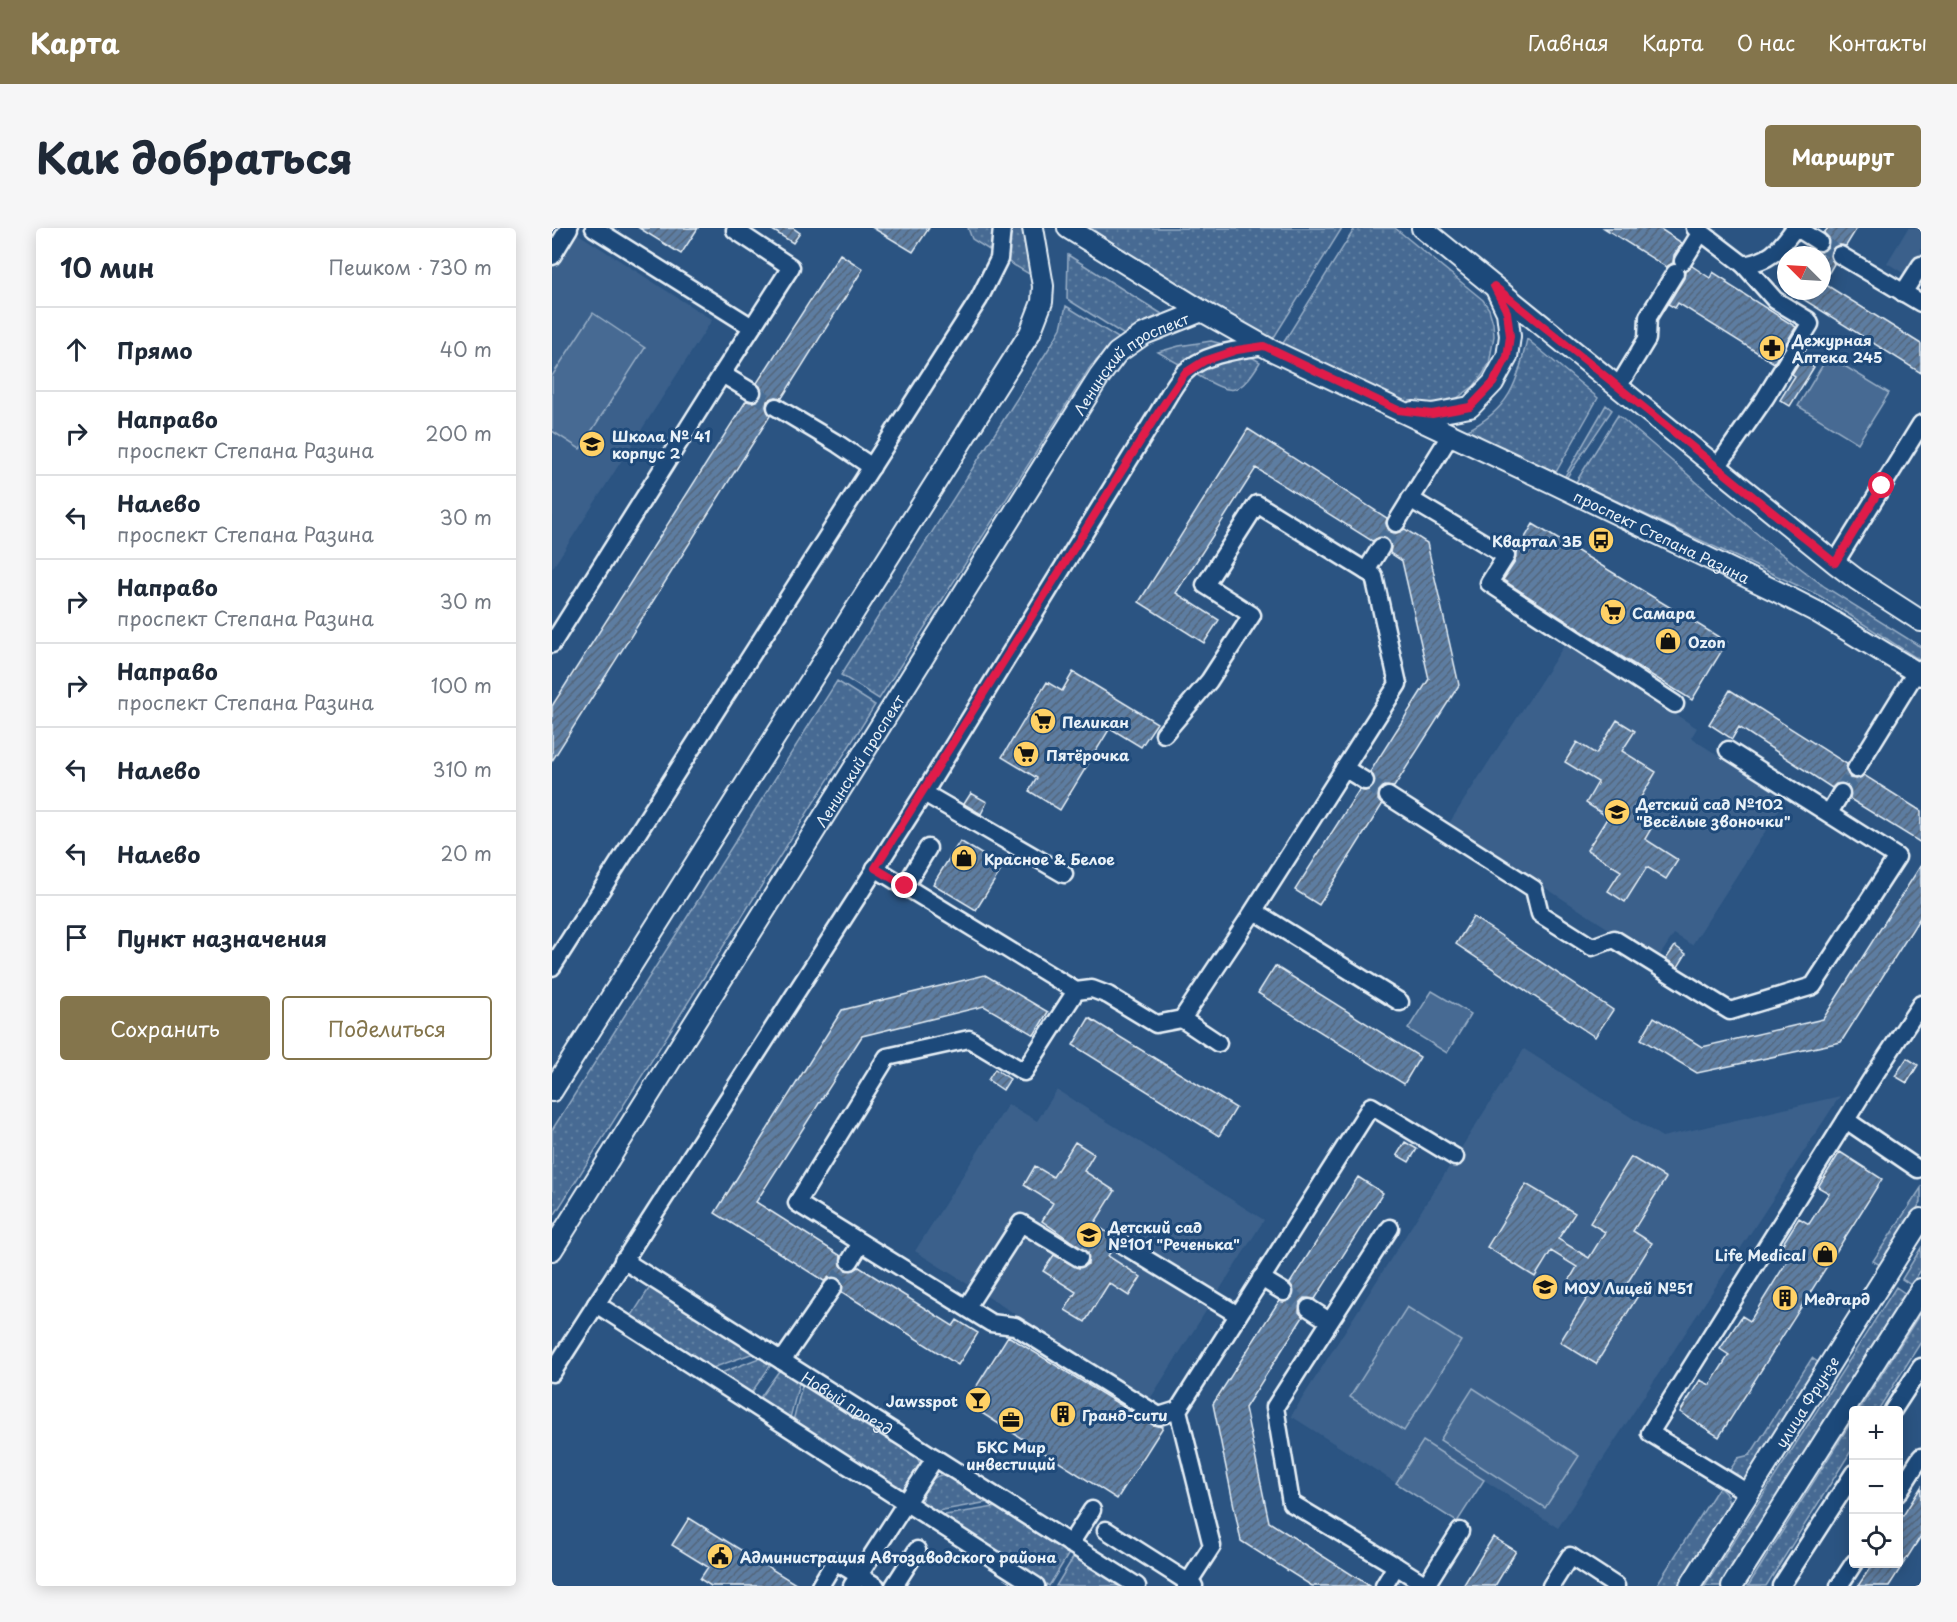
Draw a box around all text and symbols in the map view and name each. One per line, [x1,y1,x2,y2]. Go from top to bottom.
text: Карта [30,21,120,64]
text: Главная [1528,26,1609,58]
text: Карта [1642,26,1704,58]
text: О нас [1737,26,1795,58]
text: Контакты [1828,26,1927,58]
text: Как добраться [36,125,353,188]
button: Маршрут [1765,125,1921,187]
north arrow [1777,246,1831,300]
text: 10 мин [60,248,155,287]
text: Пешком · 730 m [329,252,492,282]
street label: Ленинский проспект [1067,306,1193,419]
place label: Дежурная Аптека 245 [1791,328,1883,368]
icon: ahead [60,333,93,366]
text: Прямо [117,333,192,366]
pharmacy icon: Дежурная Аптека 245 [1757,333,1787,363]
text: 40 m [440,334,492,364]
text: Направо [117,402,218,435]
icon: right [60,417,93,450]
text: 200 m [425,418,492,448]
place label: Школа № 41 корпус 2 [612,424,711,464]
school or university icon: Школа № 41 корпус 2 [577,429,607,459]
text: проспект Степана Разина [117,435,374,465]
route start [1868,472,1894,498]
street label: проспект Степана Разина [1570,484,1754,589]
text: Налево [117,486,200,519]
icon: left [60,501,93,534]
text: 30 m [439,502,492,532]
text: проспект Степана Разина [117,519,374,549]
bus stop icon: Квартал 3Б [1586,525,1616,555]
place label: Квартал 3Б [1492,529,1582,552]
text: Направо [117,570,218,603]
icon: right [60,585,93,618]
text: 30 m [439,586,492,616]
supermarket icon: Самара [1598,597,1628,627]
place label: Самара [1632,601,1696,624]
text: проспект Степана Разина [117,603,374,633]
shop icon: Ozon [1653,626,1683,656]
place label: Ozon [1688,630,1726,653]
text: Направо [117,654,218,687]
icon: right [60,669,93,702]
text: 100 m [431,670,492,700]
text: проспект Степана Разина [117,687,374,717]
street label: Ленинский проспект [809,689,909,831]
supermarket icon: Пеликан [1028,706,1058,736]
place label: Пеликан [1062,710,1129,733]
supermarket icon: Пятёрочка [1011,739,1041,769]
place label: Пятёрочка [1046,743,1130,766]
icon: left [60,753,93,786]
text: Налево [117,753,200,786]
text: 310 m [432,754,492,784]
place label: Детский сад №102 "Весёлые звоночки" [1635,792,1791,832]
school or university icon: Детский сад №102 "Весёлые звоночки" [1602,797,1632,827]
icon: left [60,837,93,870]
text: Налево [117,837,200,870]
text: 20 m [440,838,492,868]
shop icon: Красное & Белое [949,843,979,873]
place label: Красное & Белое [984,847,1115,870]
route end [891,872,917,898]
icon: arrive [60,921,93,954]
text: Пункт назначения [117,921,327,954]
button: Сохранить [60,996,270,1060]
button: Поделиться [282,996,492,1060]
place label: Детский сад №101 "Реченька" [1107,1215,1240,1255]
school or university icon: Детский сад №101 "Реченька" [1074,1220,1104,1250]
shop icon: Life Medical [1810,1239,1840,1269]
place label: Life Medical [1715,1243,1806,1266]
school or university icon: МОУ Лицей №51 [1530,1272,1560,1302]
place label: МОУ Лицей №51 [1564,1276,1693,1299]
building icon: Медгард [1770,1283,1800,1313]
place label: Медгард [1804,1287,1870,1310]
street label: улица Фрунзе [1769,1351,1844,1452]
street label: Новый проезд [798,1365,898,1440]
bar icon: Jawsspot [963,1385,993,1415]
place label: Jawsspot [886,1389,958,1412]
building icon: Гранд-сити [1048,1399,1078,1429]
place label: Гранд-сити [1082,1403,1168,1426]
office icon: БКС Мир инвестиций [996,1405,1026,1435]
map controls [1849,1406,1903,1568]
button: + [1849,1406,1903,1460]
place label: БКС Мир инвестиций [966,1435,1056,1475]
button: − [1849,1460,1903,1514]
button: locate [1849,1514,1903,1568]
public building icon: Администрация Автозаводского района [705,1541,735,1571]
place label: Администрация Автозаводского района [740,1545,1057,1568]

